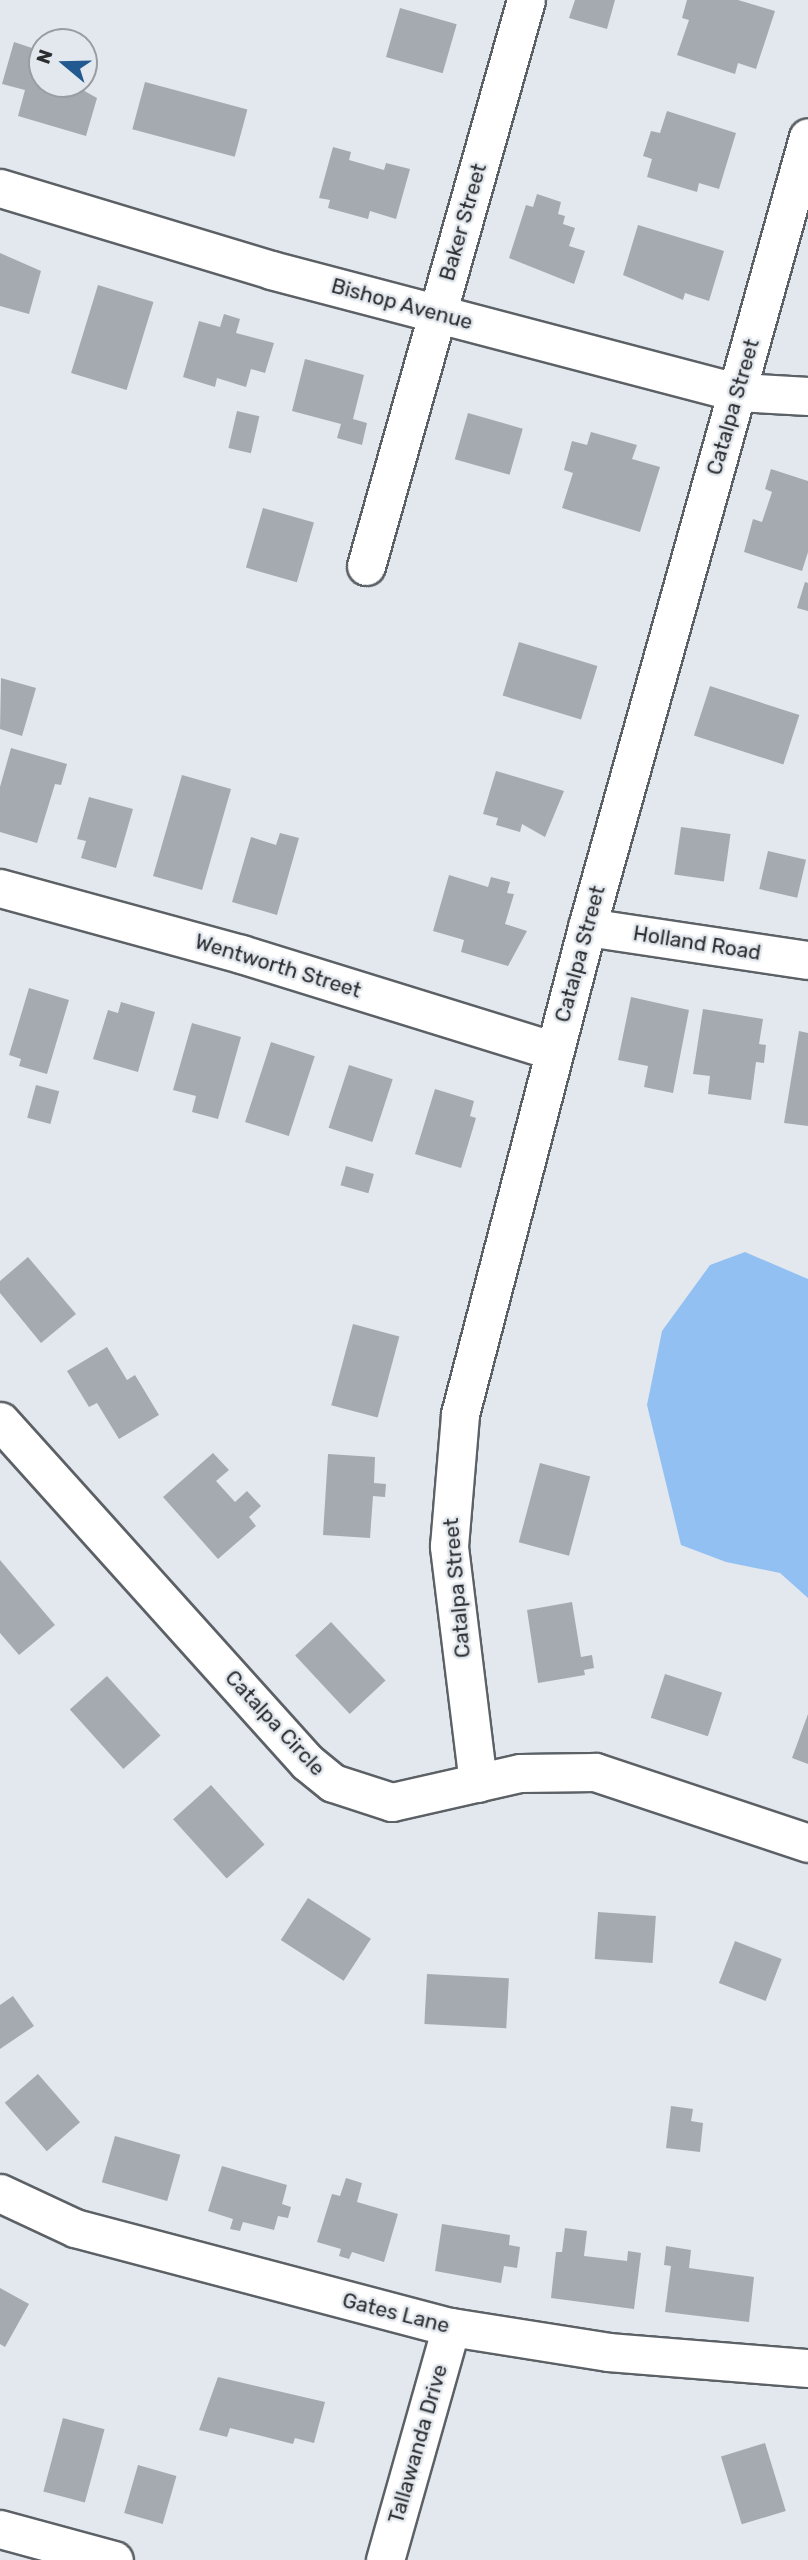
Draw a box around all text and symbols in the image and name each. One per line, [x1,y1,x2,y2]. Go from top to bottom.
north arrow [28,28,98,98]
text: N [31,46,58,67]
street label: Baker Street [434,160,492,284]
street label: Bishop Avenue [328,273,476,335]
street label: Catalpa Street [702,336,764,478]
street label: Catalpa Street [550,883,610,1025]
street label: Holland Road [631,920,763,966]
street label: Wentworth Street [192,929,364,1003]
street label: Catalpa Street [438,1517,476,1659]
street label: Catalpa Circle [220,1665,330,1781]
street label: Gates Lane [340,2288,452,2338]
street label: Tallawanda Drive [383,2362,453,2526]

